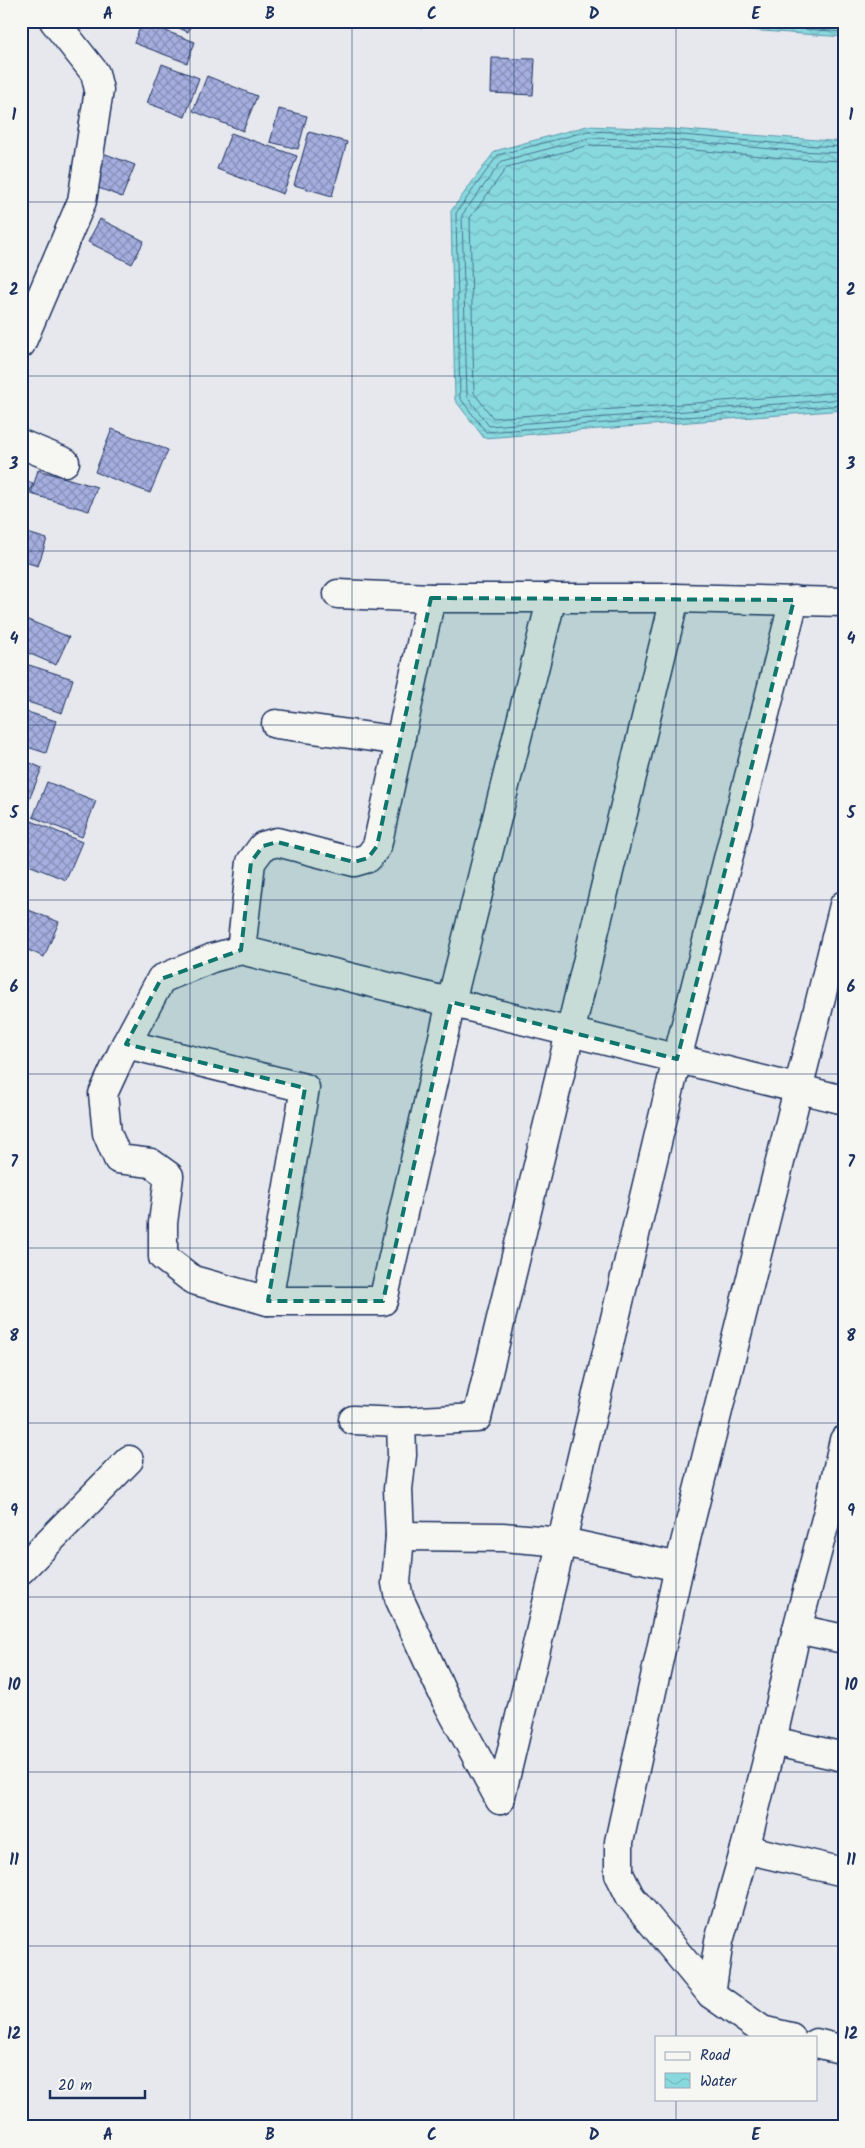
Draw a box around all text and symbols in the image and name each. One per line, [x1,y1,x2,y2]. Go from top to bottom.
text: A [103,2,113,27]
text: B [265,2,275,27]
text: C [427,2,437,27]
text: D [589,2,600,27]
text: E [752,2,762,27]
text: 1 [12,103,17,128]
text: 1 [849,103,854,128]
text: 2 [9,278,19,303]
text: 2 [846,278,856,303]
text: 3 [9,452,19,477]
text: 3 [846,452,856,477]
text: 4 [10,627,19,652]
text: 4 [847,627,856,652]
text: 5 [9,801,20,826]
text: 5 [846,801,857,826]
text: 6 [10,975,19,1000]
text: 6 [847,975,856,1000]
text: 7 [10,1150,18,1175]
text: 7 [847,1150,855,1175]
text: 8 [9,1324,19,1349]
text: 8 [846,1324,856,1349]
text: 9 [10,1499,18,1524]
text: 9 [847,1499,855,1524]
text: 10 [7,1673,21,1698]
text: 10 [844,1673,858,1698]
text: 11 [9,1848,19,1873]
text: 11 [846,1848,856,1873]
text: 12 [7,2022,21,2047]
text: 12 [844,2022,858,2047]
legend [655,2036,818,2100]
text: Road [700,2044,731,2068]
scale bar [50,2068,145,2100]
text: Water [700,2070,737,2094]
text: 20 m [58,2074,92,2098]
text: A [103,2123,113,2148]
text: B [265,2123,275,2148]
text: C [427,2123,437,2148]
text: D [589,2123,600,2148]
text: E [752,2123,762,2148]

